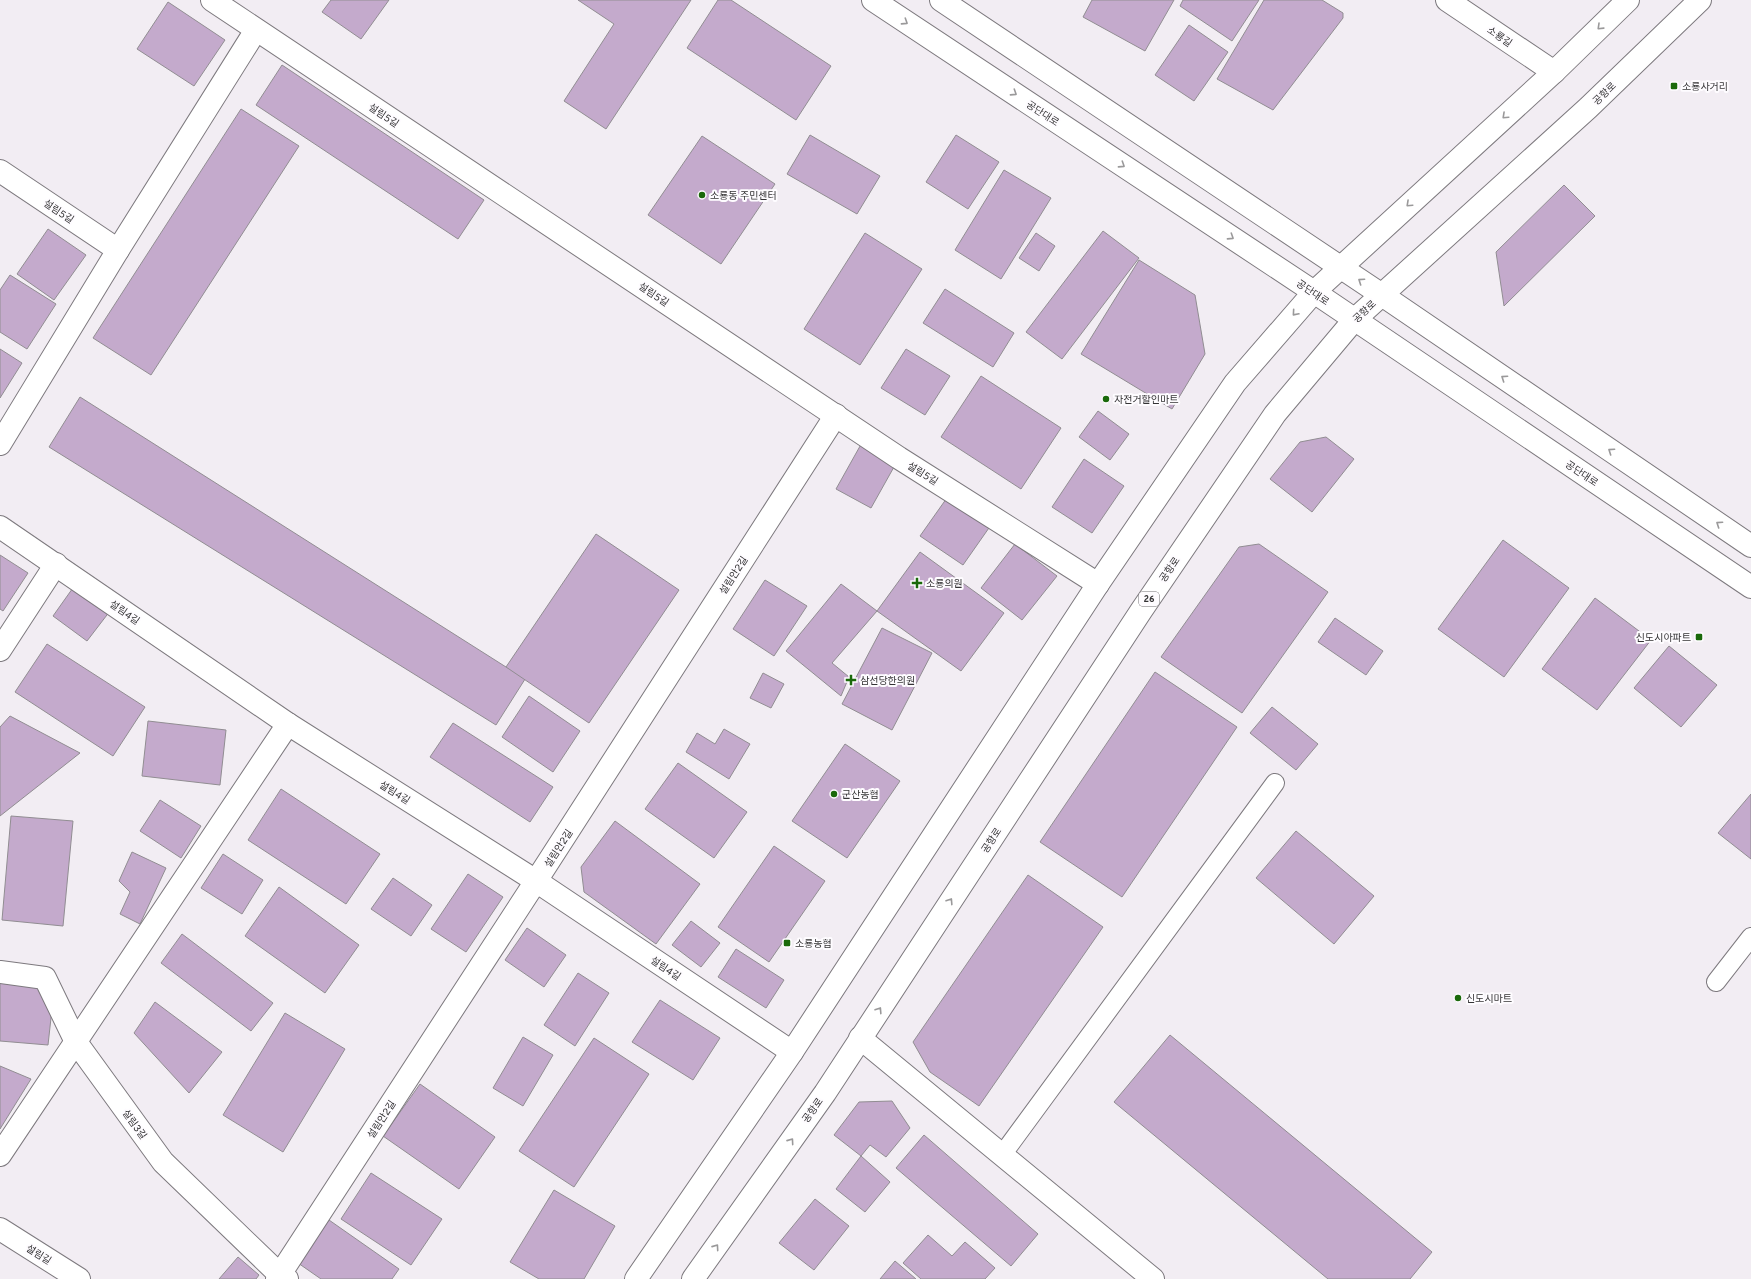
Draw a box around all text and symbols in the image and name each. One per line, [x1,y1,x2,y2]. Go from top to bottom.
one-way arrow [901,17,908,24]
one-way arrow [1597,22,1605,30]
street label: 소룡길 [1484,24,1514,50]
street label: 공항로 [1591,80,1619,108]
marker: 소룡사거리 [1669,81,1679,91]
place label: 소룡사거리 [1682,81,1728,94]
one-way arrow [1010,88,1017,96]
street label: 공단대로 [1023,99,1061,130]
street label: 설림5길 [366,101,401,131]
one-way arrow [1502,112,1510,119]
one-way arrow [1118,160,1125,168]
marker: 소룡동 주민센터 [697,190,707,200]
place label: 소룡동 주민센터 [710,190,777,203]
street label: 설림5길 [41,197,76,227]
one-way arrow [1406,200,1414,207]
one-way arrow [1227,232,1234,240]
street label: 공단대로 [1293,278,1331,309]
one-way arrow [1358,278,1365,286]
street label: 설림5길 [636,280,671,310]
street label: 공항로 [1350,298,1380,326]
one-way arrow [1293,309,1300,316]
one-way arrow [1501,376,1508,383]
marker: 자전거할인마트 [1101,394,1111,404]
place label: 자전거할인마트 [1114,394,1178,407]
one-way arrow [1608,448,1615,456]
street label: 공단대로 [1562,459,1600,490]
street label: 설림5길 [904,460,940,489]
one-way arrow [1716,521,1723,529]
street label: 설림안2길 [717,554,751,597]
street label: 공항로 [1157,555,1183,585]
marker: 소룡의원 [911,577,923,589]
place label: 소룡의원 [926,578,963,591]
road number: 26 [1139,592,1159,606]
street label: 설림4길 [107,598,142,628]
place label: 신도시아파트 [1636,632,1691,645]
marker: 신도시아파트 [1694,632,1704,642]
marker: 삼선당한의원 [845,674,857,686]
place label: 삼선당한의원 [860,675,915,688]
street label: 설림4길 [376,779,412,808]
marker: 군산농협 [829,789,839,799]
place label: 군산농협 [842,789,879,802]
street label: 공항로 [979,826,1005,856]
street label: 설림안2길 [542,827,576,870]
one-way arrow [946,898,953,905]
marker: 소룡농협 [782,938,792,948]
place label: 소룡농협 [795,938,832,951]
street label: 설림4길 [648,954,683,984]
marker: 신도시마트 [1453,993,1463,1003]
place label: 신도시마트 [1466,993,1512,1006]
one-way arrow [874,1007,882,1014]
street label: 공항로 [800,1096,826,1126]
street label: 설림안2길 [365,1098,399,1141]
street label: 설림3길 [119,1107,149,1142]
one-way arrow [786,1138,794,1145]
street label: 설림길 [23,1242,53,1268]
one-way arrow [711,1244,719,1251]

